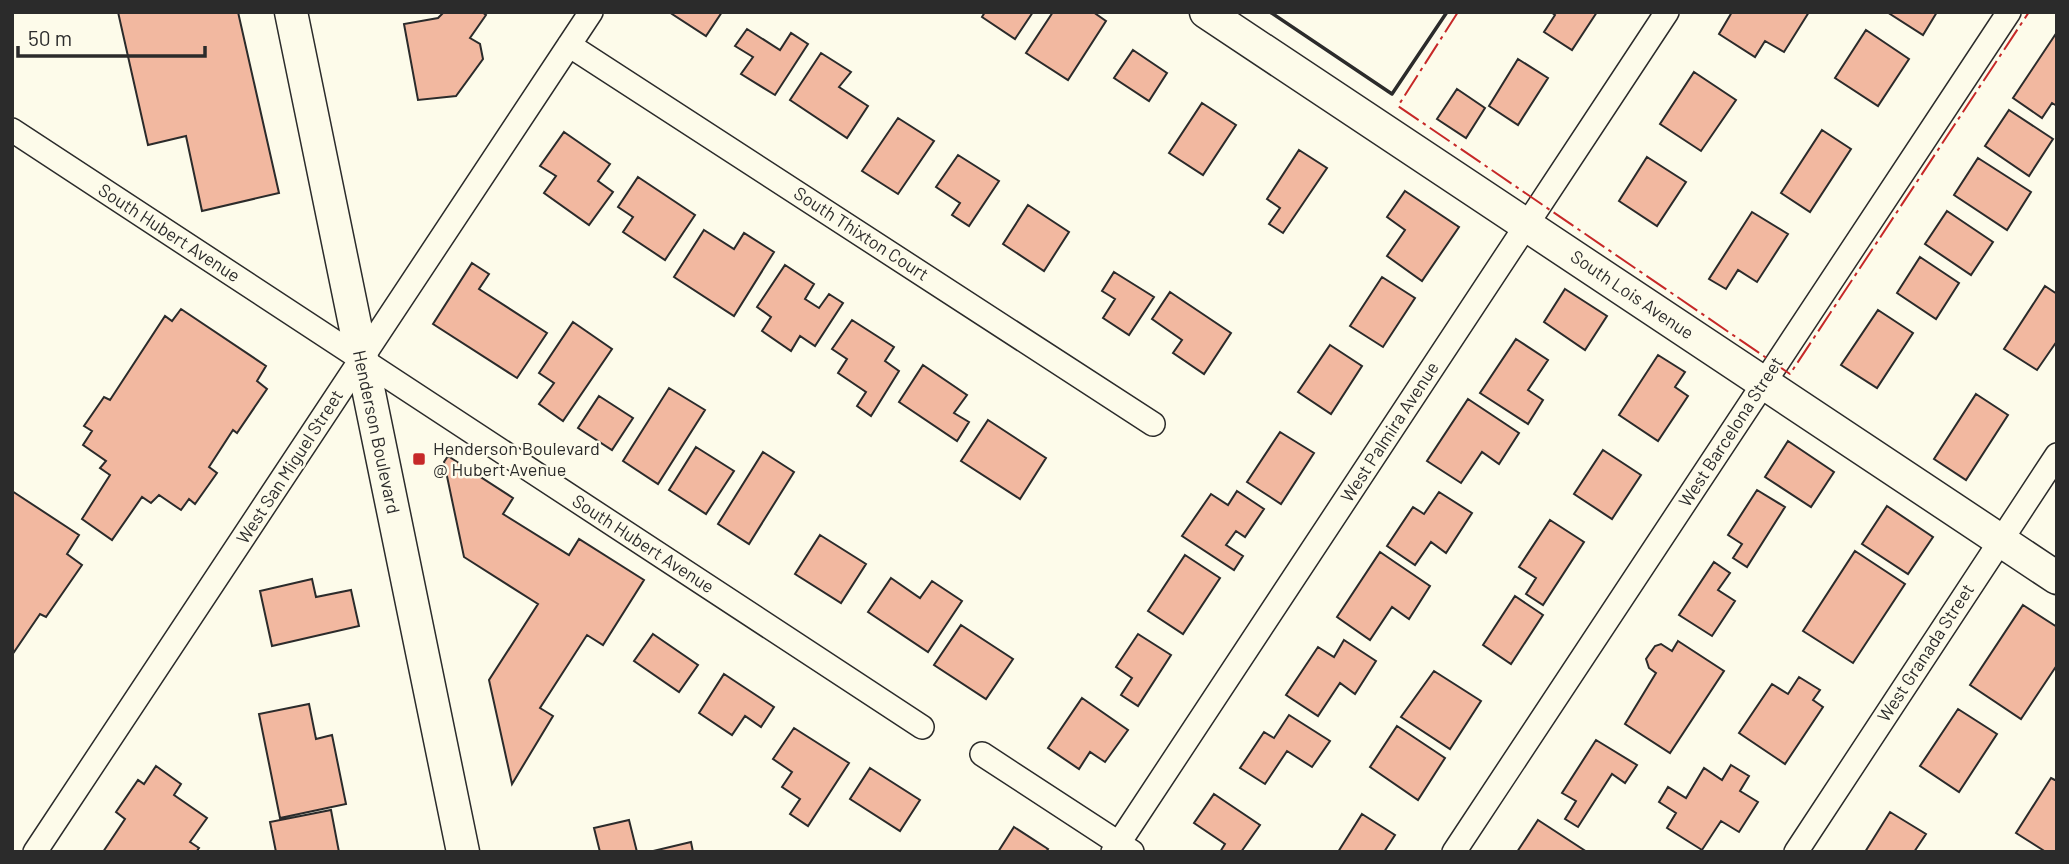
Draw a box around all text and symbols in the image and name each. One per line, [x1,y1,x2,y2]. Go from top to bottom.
scale bar [18,14,205,58]
text: 50 m [28,25,72,50]
street label: South Hubert Avenue [94,178,245,286]
street label: South Thixton Court [790,181,933,285]
street label: South Lois Avenue [1567,245,1698,344]
street label: Henderson Boulevard [349,348,405,516]
street label: West Barcelona Street [1673,352,1787,511]
street label: West Palmira Avenue [1336,357,1443,506]
street label: West San Miguel Street [231,385,347,548]
place label: Henderson Boulevard @ Hubert Avenue [433,437,600,480]
marker: Henderson Boulevard @ Hubert Avenue [411,451,427,467]
street label: South Hubert Avenue [568,489,719,597]
street label: West Granada Street [1872,579,1978,726]

